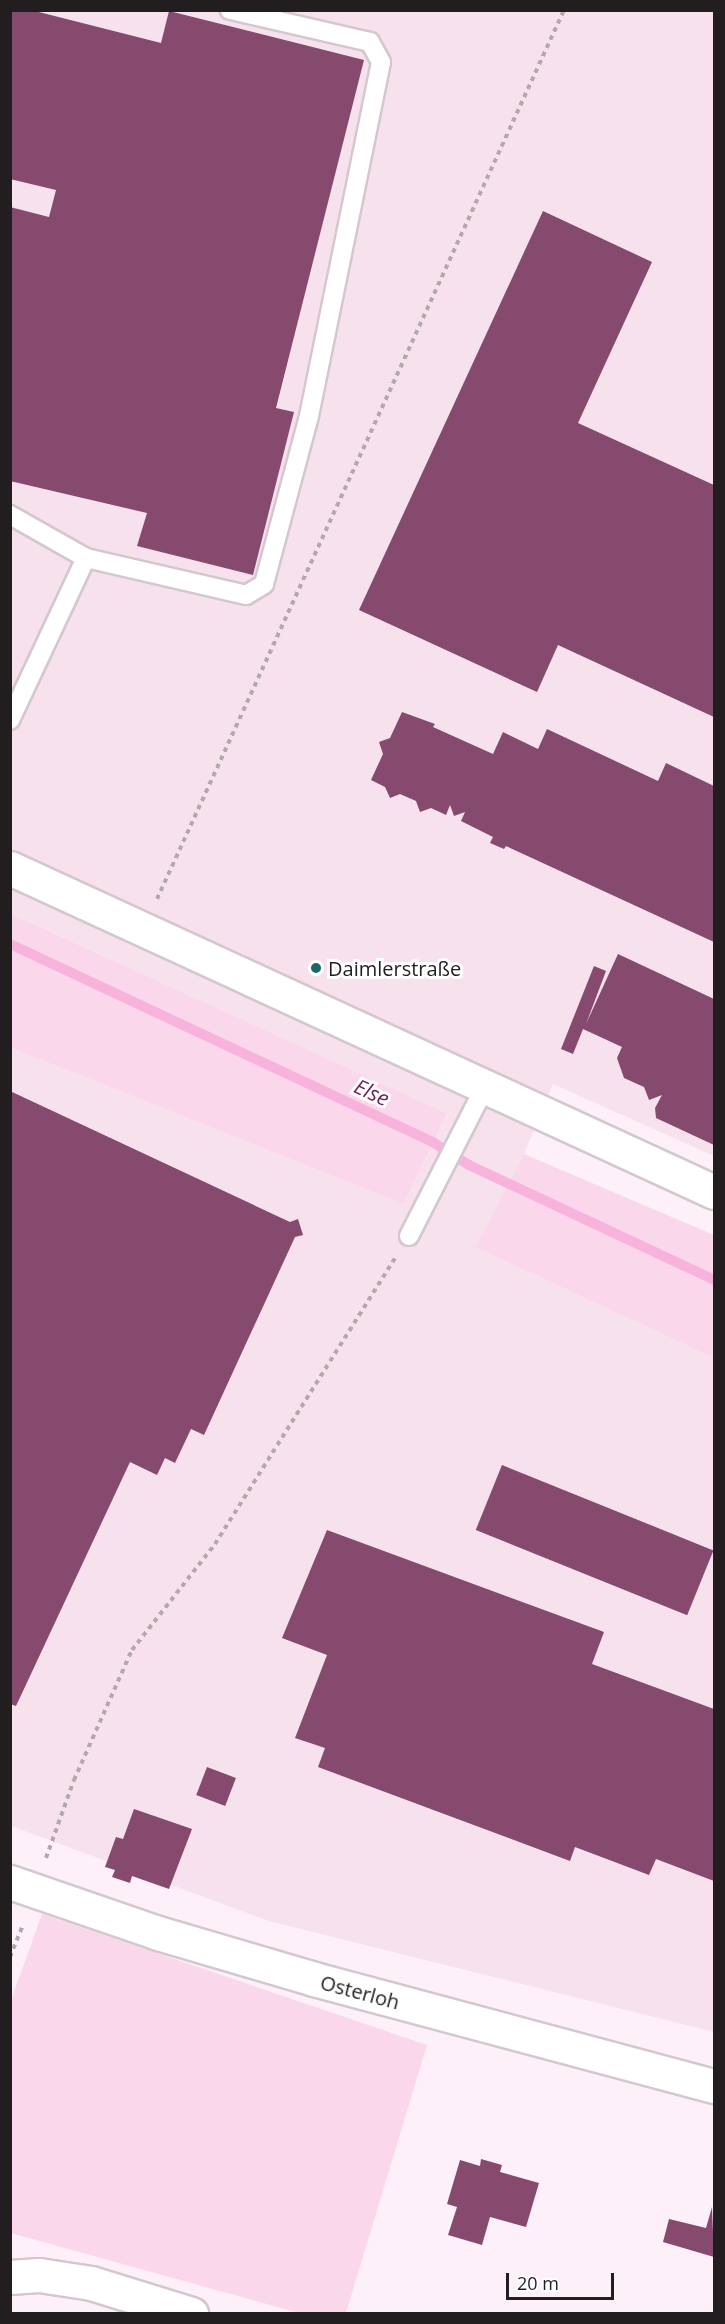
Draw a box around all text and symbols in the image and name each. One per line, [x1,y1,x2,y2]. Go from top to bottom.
place label: Daimlerstraße [328,956,461,980]
marker: Daimlerstraße [309,961,323,975]
water label: Else [351,1073,393,1111]
street label: Osterloh [318,1970,402,2014]
scale bar [509,2261,617,2299]
text: 20 m [517,2271,559,2295]

